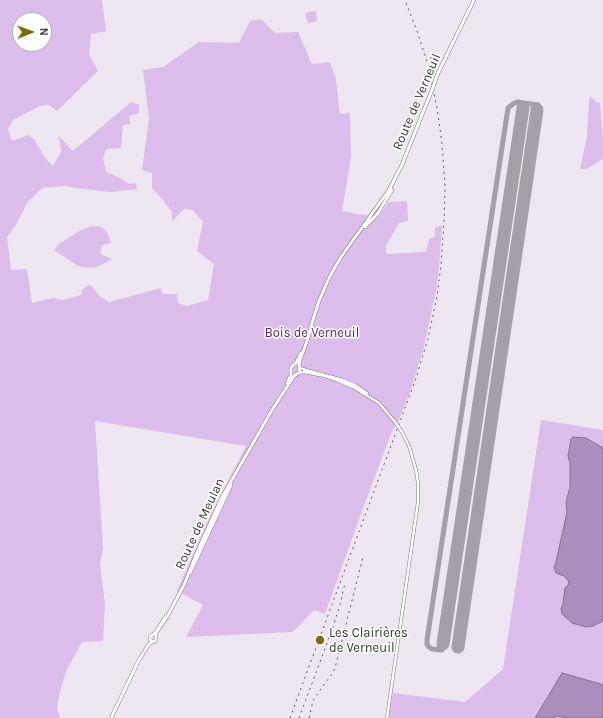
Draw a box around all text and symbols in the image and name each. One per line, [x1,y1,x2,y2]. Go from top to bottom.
north arrow [12,12,52,52]
text: N [37,28,50,36]
street label: Route de Verneuil [390,51,444,153]
park label: Bois de Verneuil [265,325,359,341]
street label: Route de Meulan [172,476,228,572]
place label: Les Clairières de Verneuil [329,625,408,656]
marker: Les Clairières de Verneuil [314,634,326,646]

